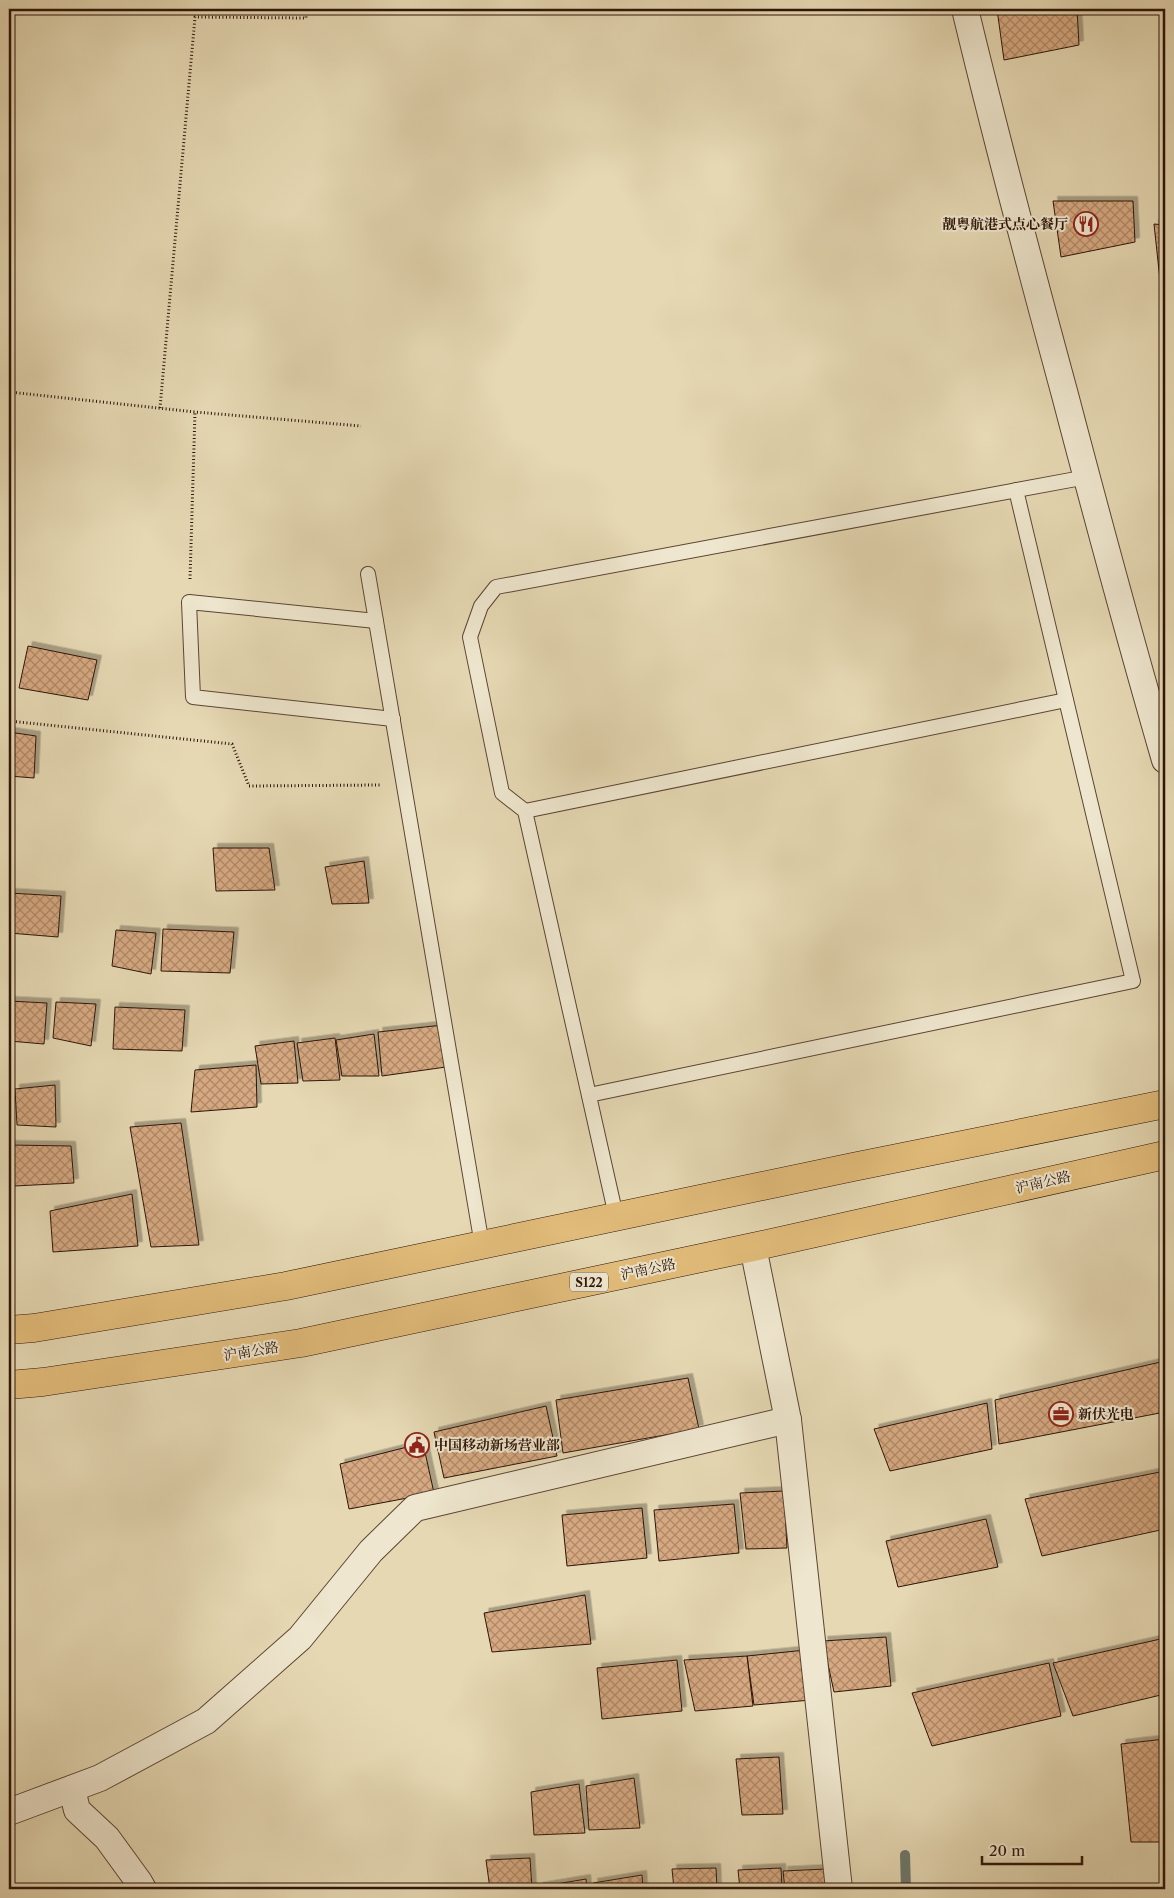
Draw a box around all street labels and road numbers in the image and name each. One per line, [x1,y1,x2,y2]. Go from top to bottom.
street label: 沪南公路 [1014,1167,1072,1197]
street label: 沪南公路 [619,1254,677,1284]
road number: S122 [570,1272,608,1291]
street label: 沪南公路 [222,1338,280,1364]

